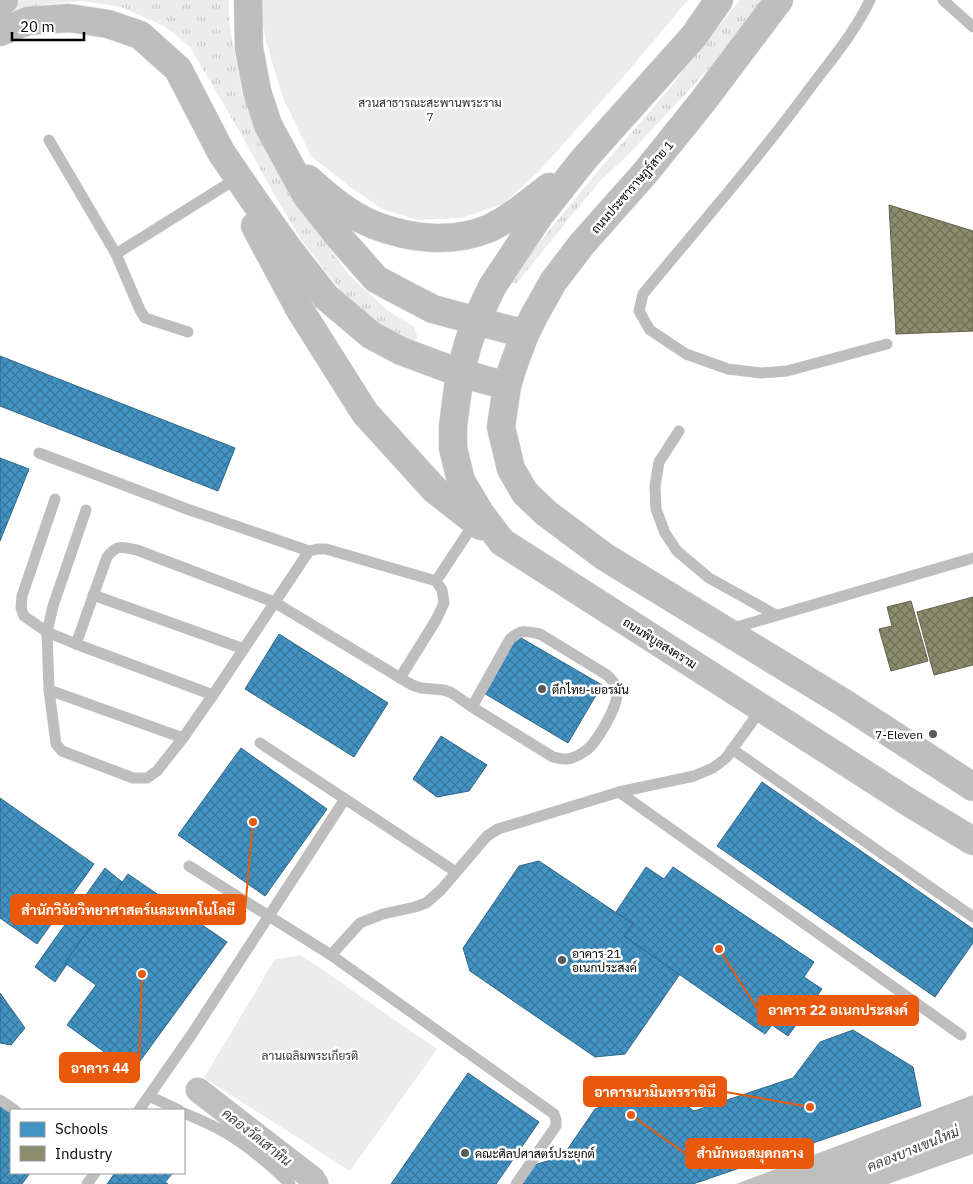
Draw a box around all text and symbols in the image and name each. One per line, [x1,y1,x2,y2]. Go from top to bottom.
scale bar [12,10,85,42]
text: 20 m [20,17,55,36]
park label: สวนสาธารณะสะพานพระราม 7 [358,95,502,124]
street label: ถนนประชาราษฎร์สาย 1 [588,138,677,237]
street label: ถนนพิบูลสงคราม [620,614,700,673]
place label: ตึกไทย-เยอรมัน [552,682,629,697]
marker: ตึกไทย-เยอรมัน [536,683,548,695]
place label: 7-Eleven [875,727,923,742]
marker: 7-Eleven [927,728,939,740]
callout: สำนักวิจัยวิทยาศาสตร์และเทคโนโลยี [11,895,245,924]
text: สำนักวิจัยวิทยาศาสตร์และเทคโนโลยี [21,901,235,919]
place label: อาคาร 21 อเนกประสงค์ [572,946,637,975]
marker: อาคาร 21 อเนกประสงค์ [556,954,568,966]
callout: อาคาร 22 อเนกประสงค์ [758,996,918,1025]
text: อาคาร 22 อเนกประสงค์ [768,1001,909,1019]
park label: ลานเฉลิมพระเกียรติ [262,1048,358,1063]
callout: อาคาร 44 [60,1053,139,1082]
text: อาคาร 44 [71,1059,129,1077]
callout: อาคารนวมินทรราชินี [584,1077,726,1106]
text: อาคารนวมินทรราชินี [594,1083,716,1101]
water label: คลองวัดเสาหิน [218,1104,296,1170]
legend [10,1109,185,1174]
text: Schools [55,1119,108,1138]
water label: คลองบางเขนใหม่ [864,1122,963,1176]
callout: สำนักหอสมุดกลาง [686,1139,813,1168]
text: Industry [55,1144,113,1163]
text: สำนักหอสมุดกลาง [697,1144,803,1164]
place label: คณะศิลปศาสตร์ประยุกต์ [475,1146,595,1163]
marker: คณะศิลปศาสตร์ประยุกต์ [459,1147,471,1159]

